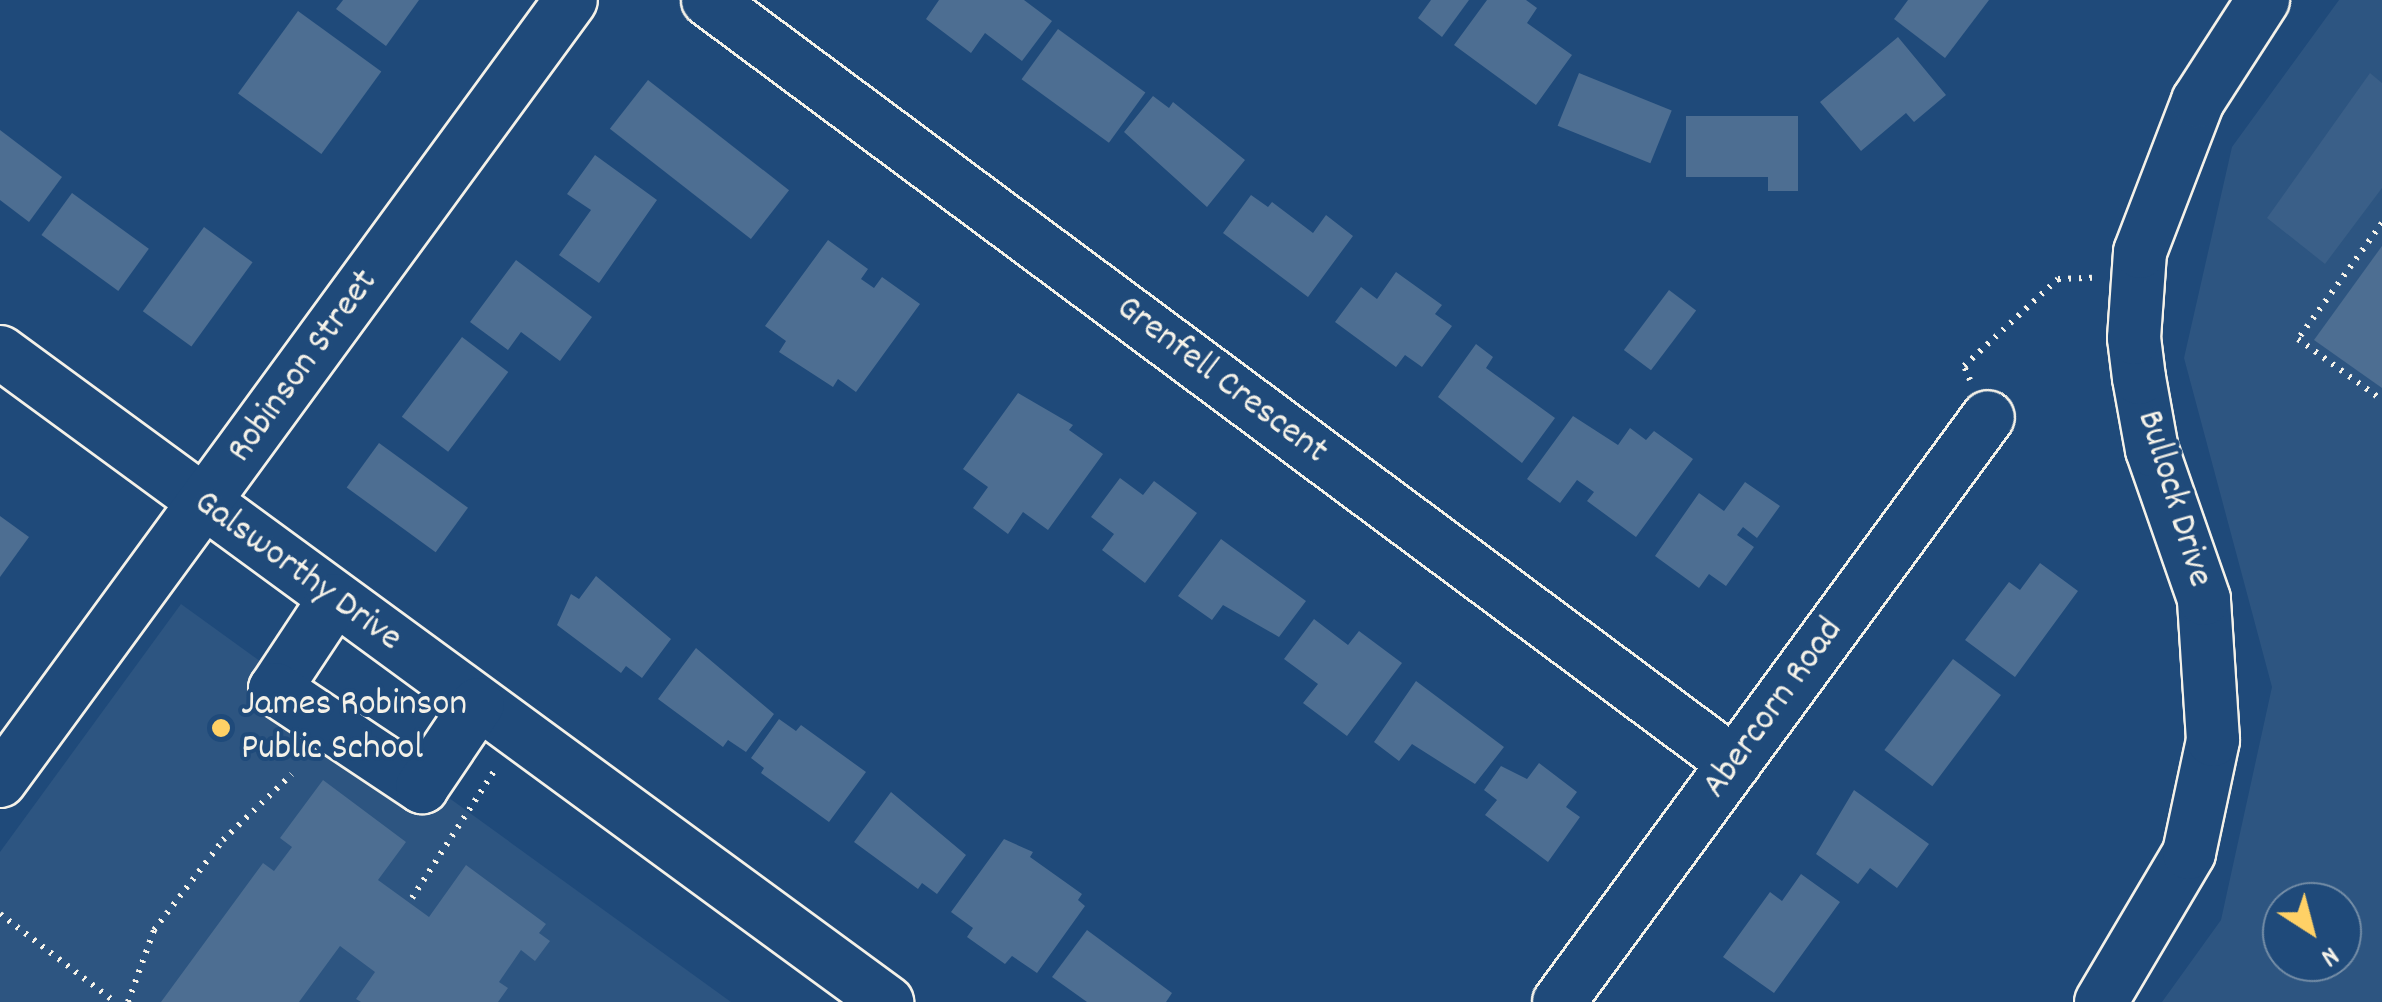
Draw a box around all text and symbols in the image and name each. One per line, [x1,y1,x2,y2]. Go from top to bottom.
street label: Robinson Street [219,261,389,473]
street label: Grenfell Crescent [1106,286,1336,476]
street label: Bullock Drive [2125,405,2221,593]
street label: Galsworthy Drive [184,481,410,663]
street label: Abercorn Road [1693,610,1855,808]
place label: James Robinson Public School [241,683,467,772]
marker: James Robinson Public School [210,717,232,739]
north arrow [2262,882,2362,982]
text: N [2311,934,2346,975]

